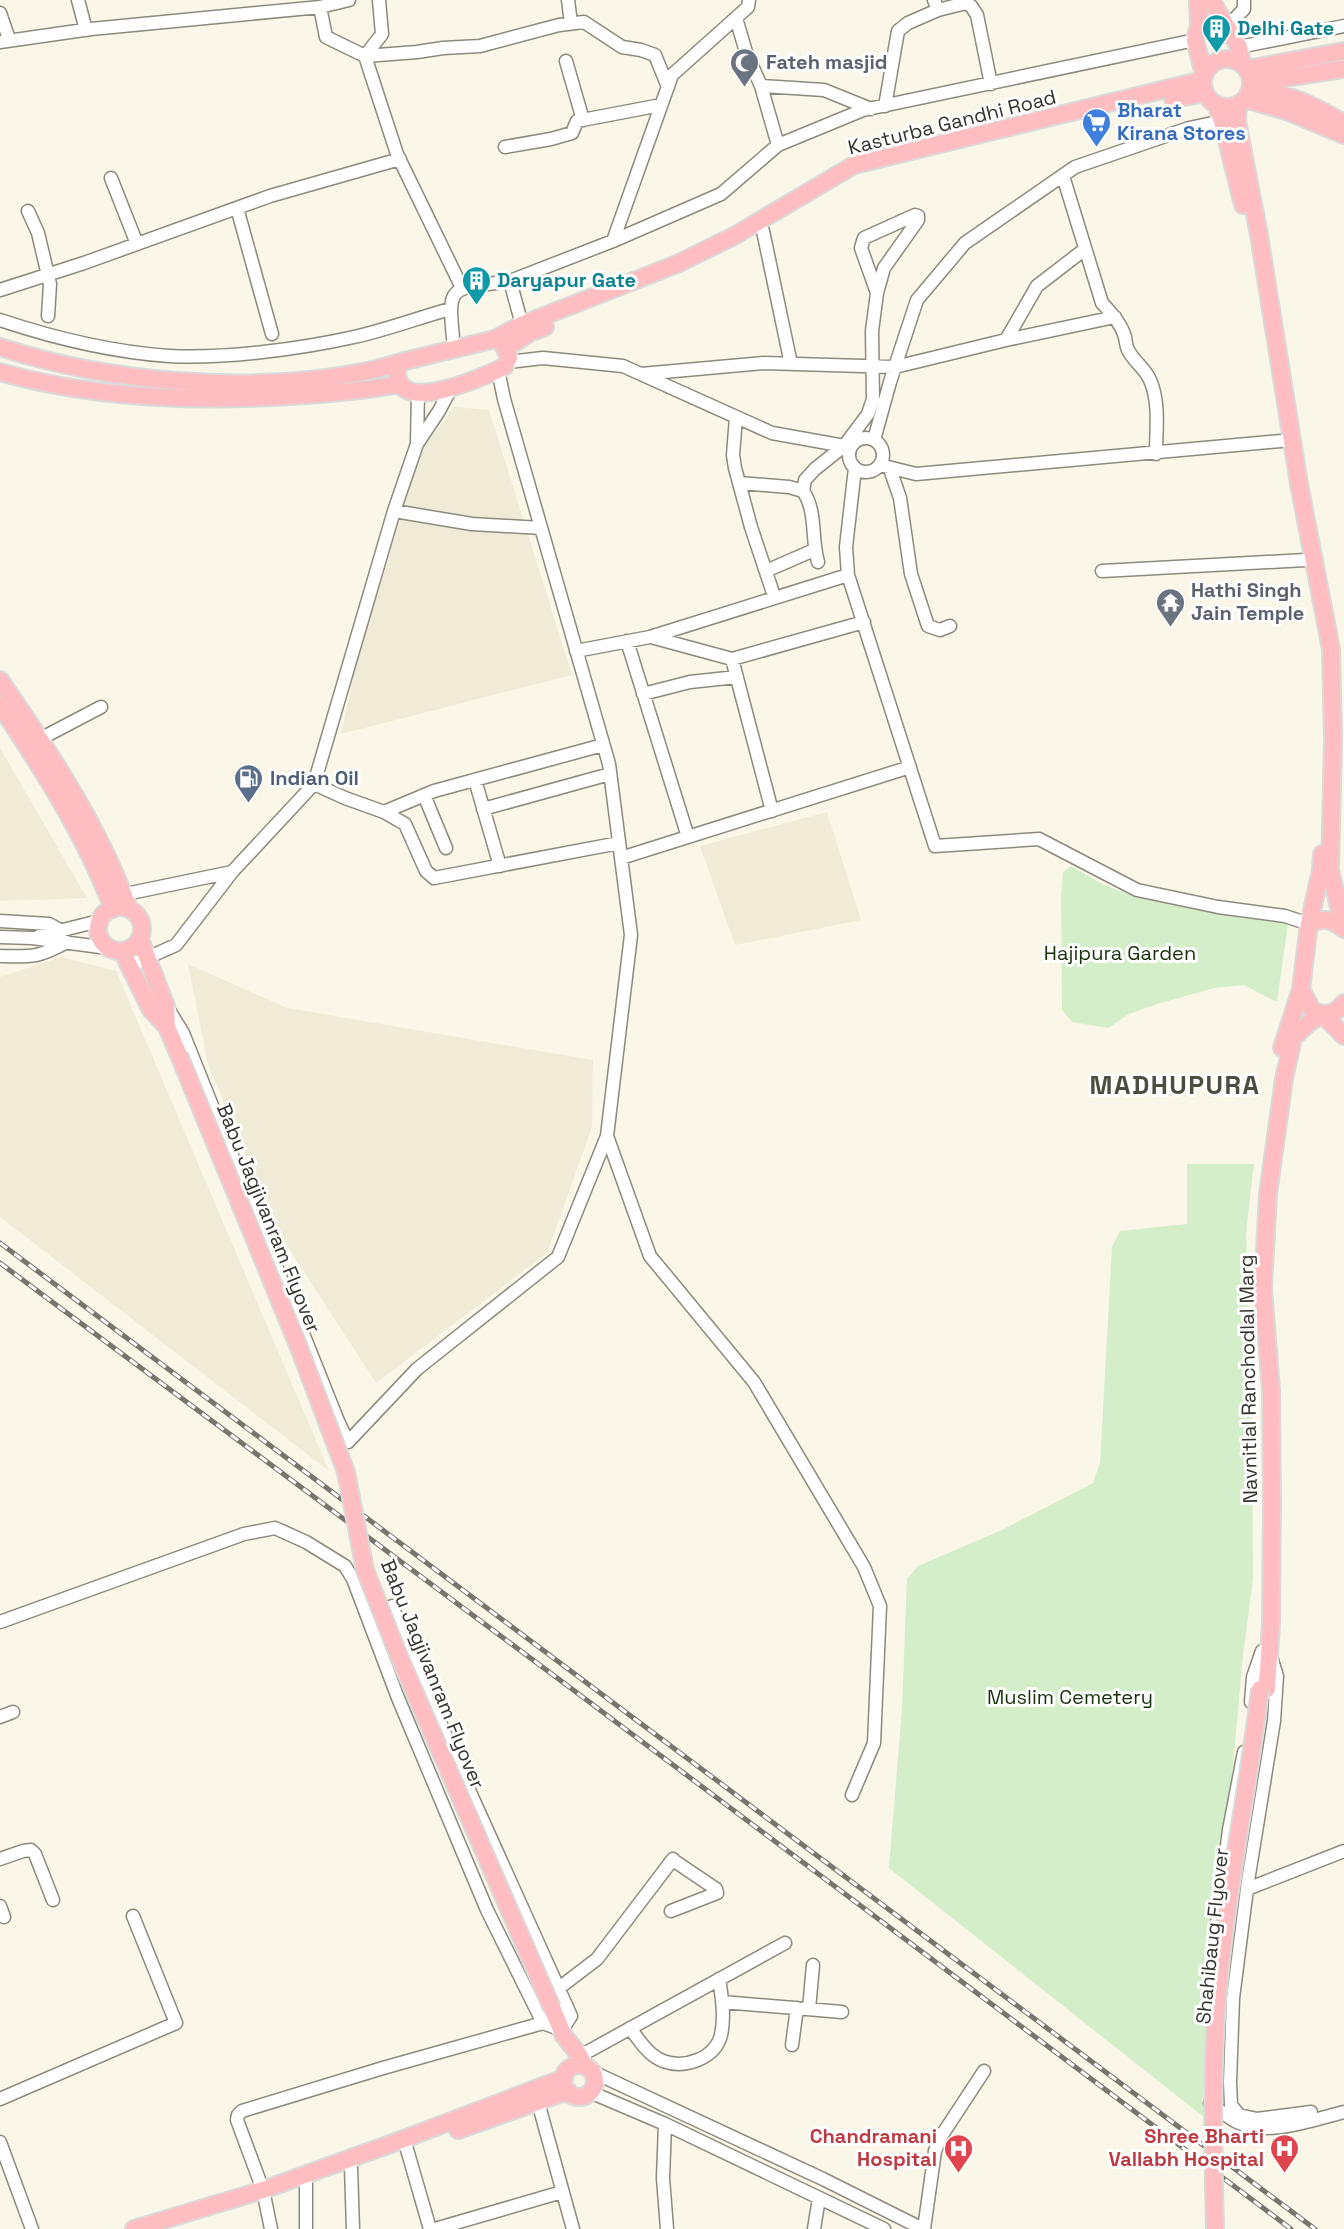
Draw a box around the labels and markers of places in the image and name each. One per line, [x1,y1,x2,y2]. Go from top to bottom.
building icon: Delhi Gate [1200,12,1232,54]
place label: Delhi Gate [1237,15,1334,41]
mosque icon: Fateh masjid [729,46,761,88]
place label: Fateh masjid [766,49,888,75]
place label: Bharat Kirana Stores [1117,97,1246,146]
supermarket icon: Bharat Kirana Stores [1080,106,1112,148]
building icon: Daryapur Gate [460,264,492,306]
place label: Daryapur Gate [497,267,636,293]
place label: Hathi Singh Jain Temple [1191,577,1304,626]
temple icon: Hathi Singh Jain Temple [1154,586,1186,628]
fuel station icon: Indian Oil [233,762,265,804]
place label: Indian Oil [270,765,359,791]
place label: Chandramani Hospital [810,2123,937,2172]
place label: Shree Bharti Vallabh Hospital [1108,2123,1264,2172]
hospital icon: Chandramani Hospital [942,2132,974,2174]
hospital icon: Shree Bharti Vallabh Hospital [1269,2132,1301,2174]

